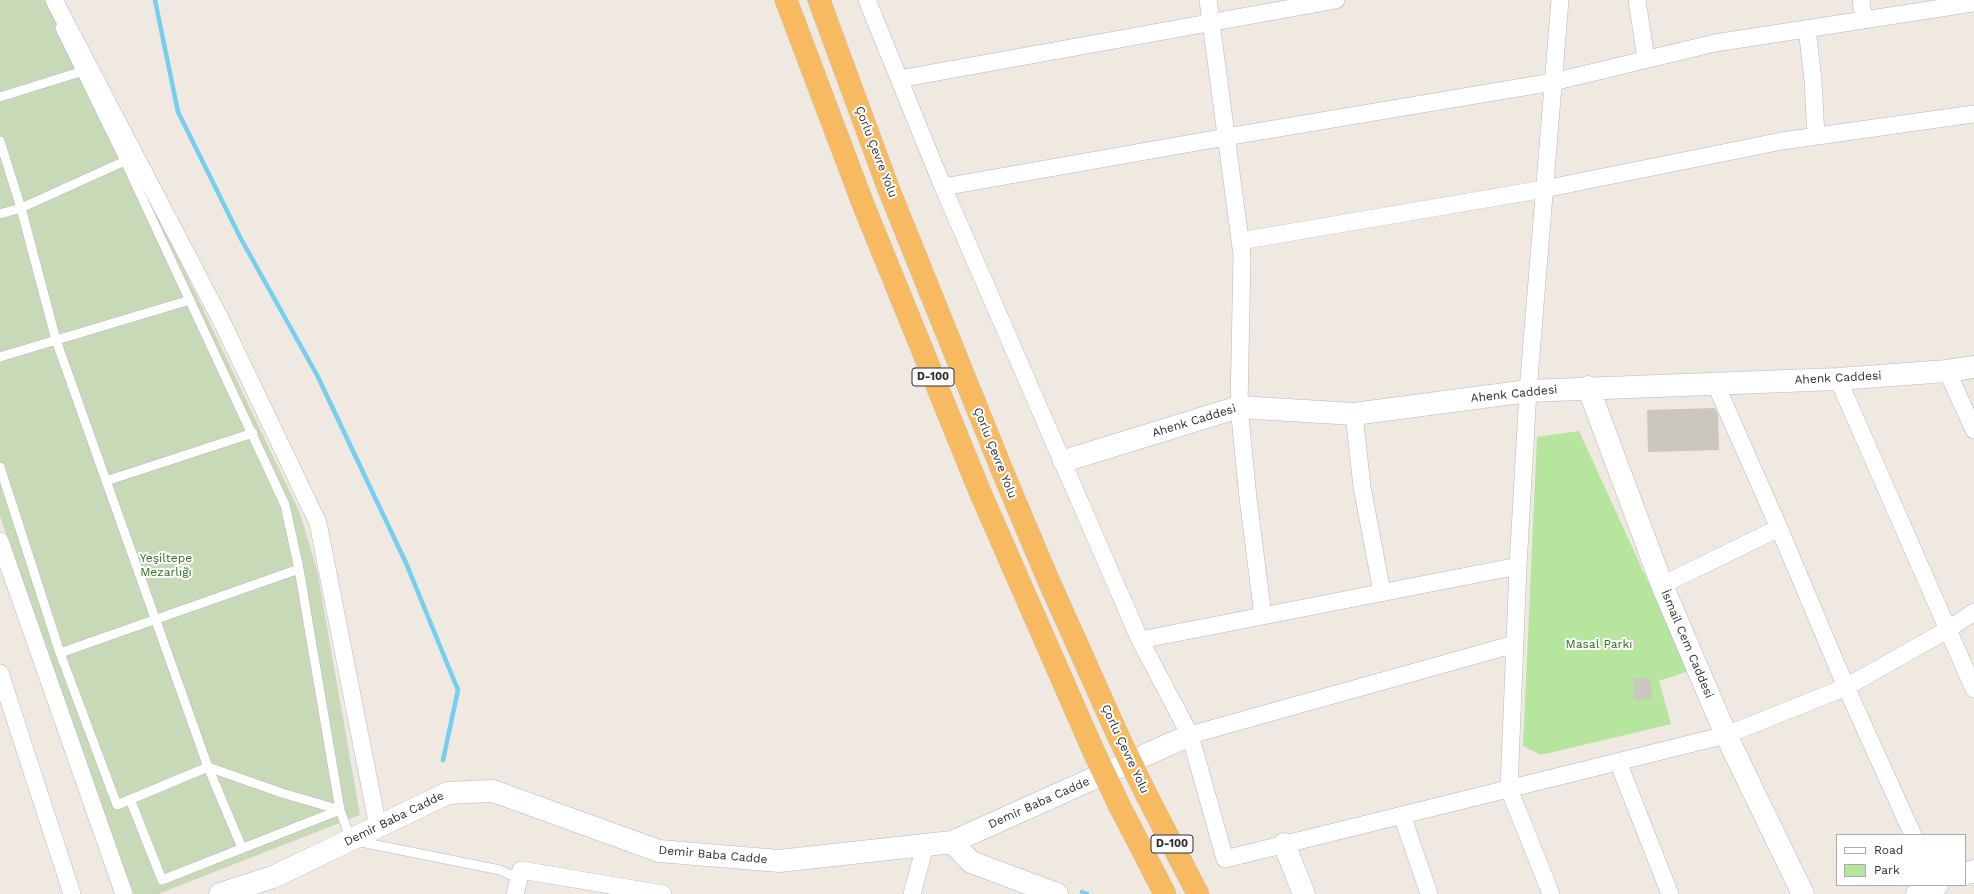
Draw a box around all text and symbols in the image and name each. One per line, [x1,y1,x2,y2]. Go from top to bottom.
street label: Çorlu Çevre Yolu [852,104,900,200]
road number: D-100 [912,368,954,386]
street label: Ahenk Caddesi [1794,369,1882,387]
street label: Ahenk Caddesi [1470,382,1558,406]
street label: Ahenk Caddesi [1150,401,1238,441]
street label: Çorlu Çevre Yolu [970,405,1020,501]
park label: Yeşiltepe Mezarlığı [140,551,192,579]
street label: İsmail Cem Caddesi [1658,588,1716,700]
park label: Masal Parkı [1566,637,1632,651]
street label: Çorlu Çevre Yolu [1098,702,1152,796]
street label: Demir Baba Cadde [986,774,1092,832]
street label: Demir Baba Cadde [342,789,446,849]
legend [1836,834,1966,886]
road number: D-100 [1151,835,1193,853]
street label: Demir Baba Cadde [658,843,768,867]
text: Road [1874,843,1903,857]
text: Park [1874,863,1900,877]

